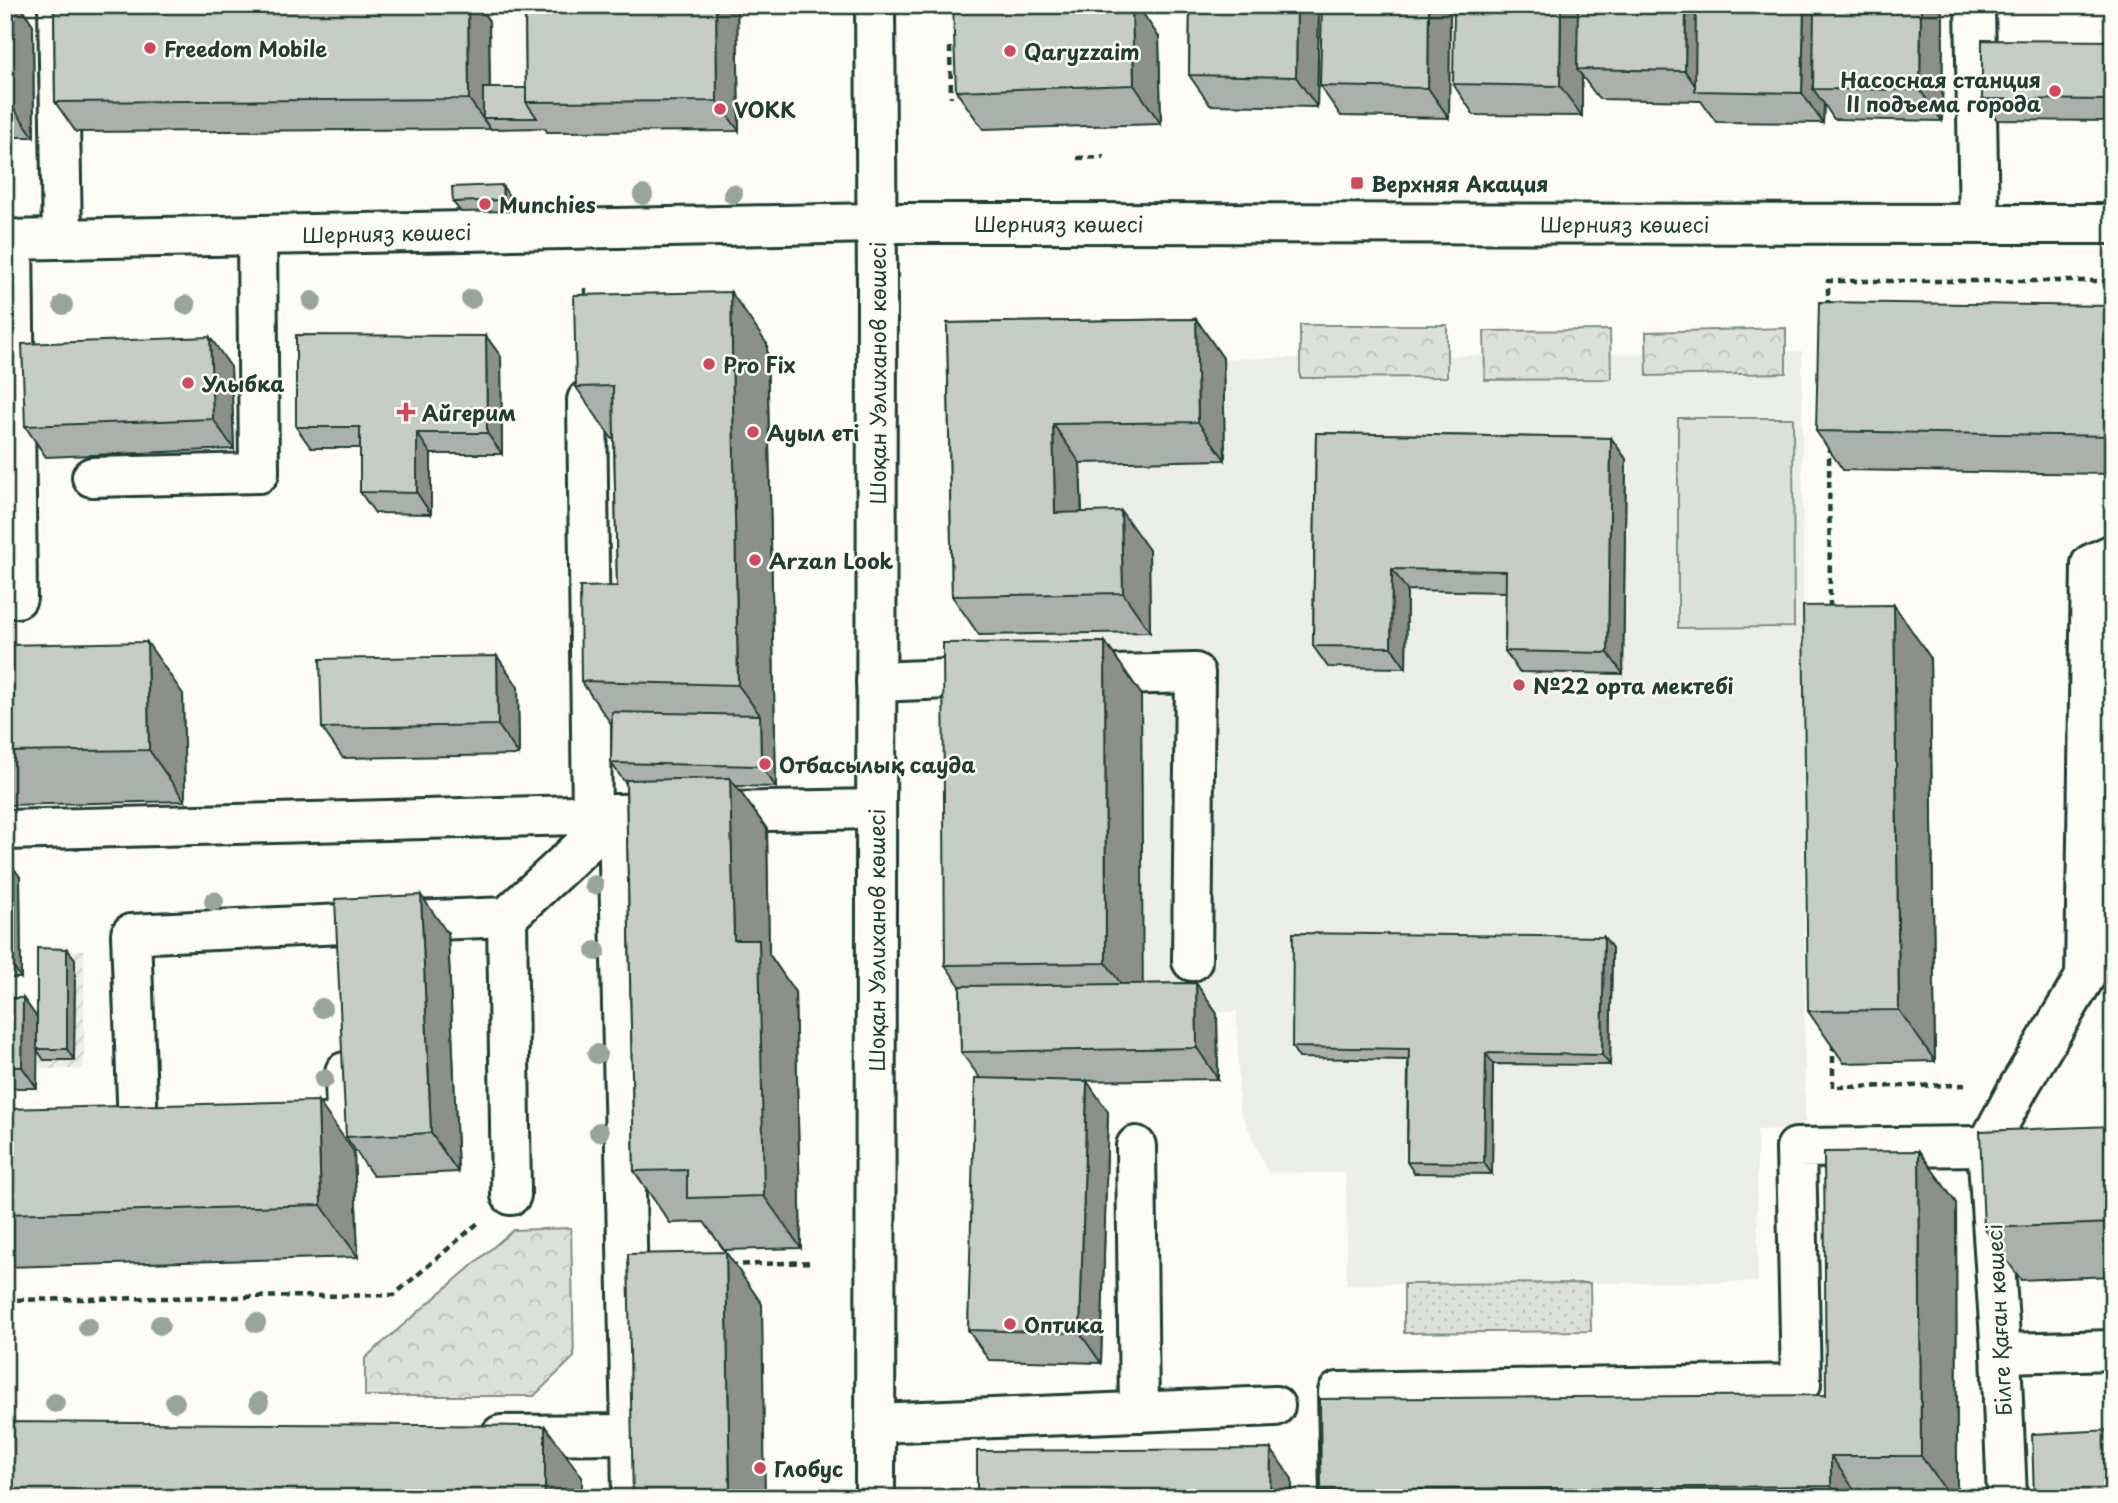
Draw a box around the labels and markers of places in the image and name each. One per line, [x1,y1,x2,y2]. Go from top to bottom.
place label: Freedom Mobile [164,32,327,64]
place label: Qaryzzaim [1024,35,1140,67]
marker: Freedom Mobile [142,40,158,56]
marker: Qaryzzaim [1002,43,1018,59]
place label: Насосная станция II подъема города [1840,63,2041,119]
marker: Насосная станция II подъема города [2047,83,2063,99]
place label: VOKK [734,93,796,125]
marker: VOKK [712,101,728,117]
place label: Верхняя Акация [1371,167,1549,199]
marker: Верхняя Акация [1349,175,1365,191]
place label: Munchies [499,188,596,220]
marker: Munchies [477,196,493,212]
place label: Pro Fix [723,348,796,380]
marker: Pro Fix [701,356,717,372]
place label: Улыбка [201,367,284,399]
marker: Улыбка [180,375,196,391]
place label: Айгерим [422,396,516,428]
marker: Айгерим [396,402,416,422]
place label: Ауыл еті [767,416,859,448]
marker: Ауыл еті [745,424,761,440]
place label: Arzan Look [769,544,894,576]
marker: Arzan Look [747,552,763,568]
place label: №22 орта мектебі [1533,669,1734,701]
marker: №22 орта мектебі [1511,677,1527,693]
place label: Отбасылық сауда [779,748,975,780]
marker: Отбасылық сауда [757,756,773,772]
place label: Оптика [1024,1308,1105,1340]
marker: Оптика [1002,1316,1018,1332]
place label: Глобус [774,1452,843,1484]
marker: Глобус [752,1460,768,1476]

